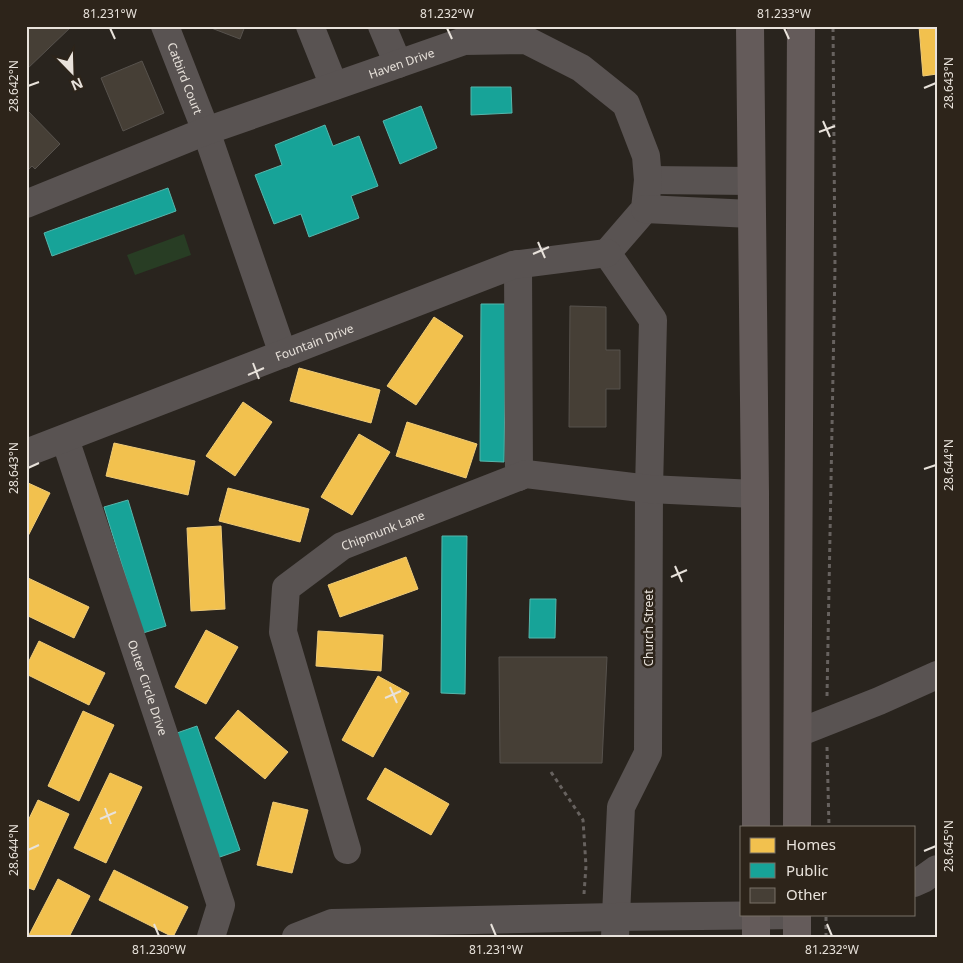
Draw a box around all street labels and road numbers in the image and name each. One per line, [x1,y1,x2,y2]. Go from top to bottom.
street label: Catbird Court [164,40,207,117]
street label: Haven Drive [366,43,437,82]
street label: Fountain Drive [273,319,356,365]
street label: Chipmunk Lane [338,506,427,554]
street label: Church Street [640,589,657,666]
street label: Outer Circle Drive [124,637,172,738]

